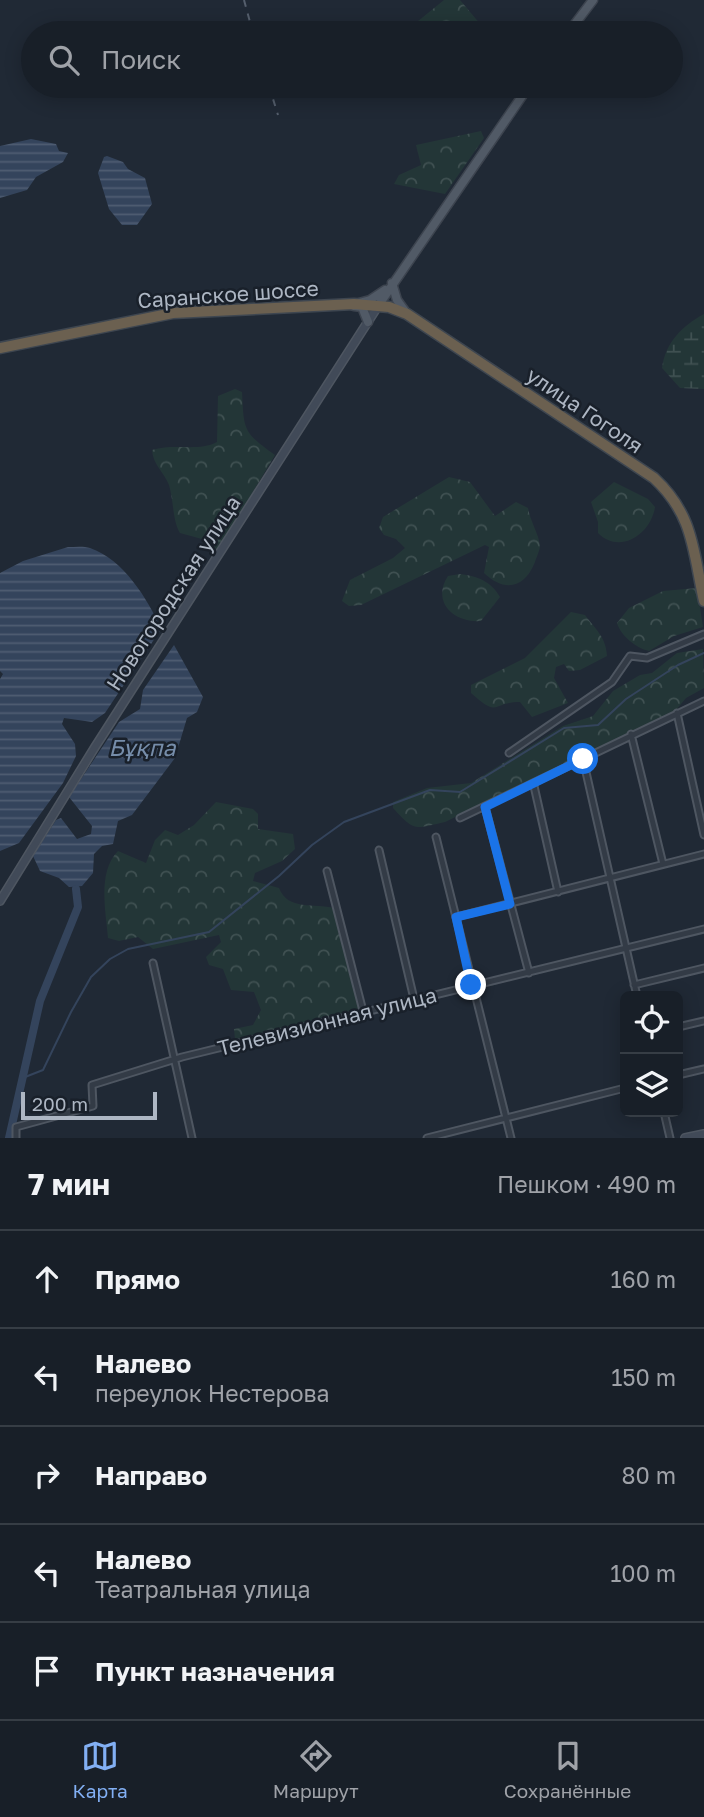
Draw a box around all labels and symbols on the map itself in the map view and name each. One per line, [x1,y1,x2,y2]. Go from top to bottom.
street label: Саранское шоссе [137,275,319,313]
street label: улица Гоголя [522,361,648,459]
street label: Новогородская улица [100,491,246,695]
water label: Бұқпа [108,733,177,762]
route start [567,743,598,774]
route end [455,969,486,1000]
street label: Телевизионная улица [215,981,439,1061]
scale bar [21,1089,158,1121]

